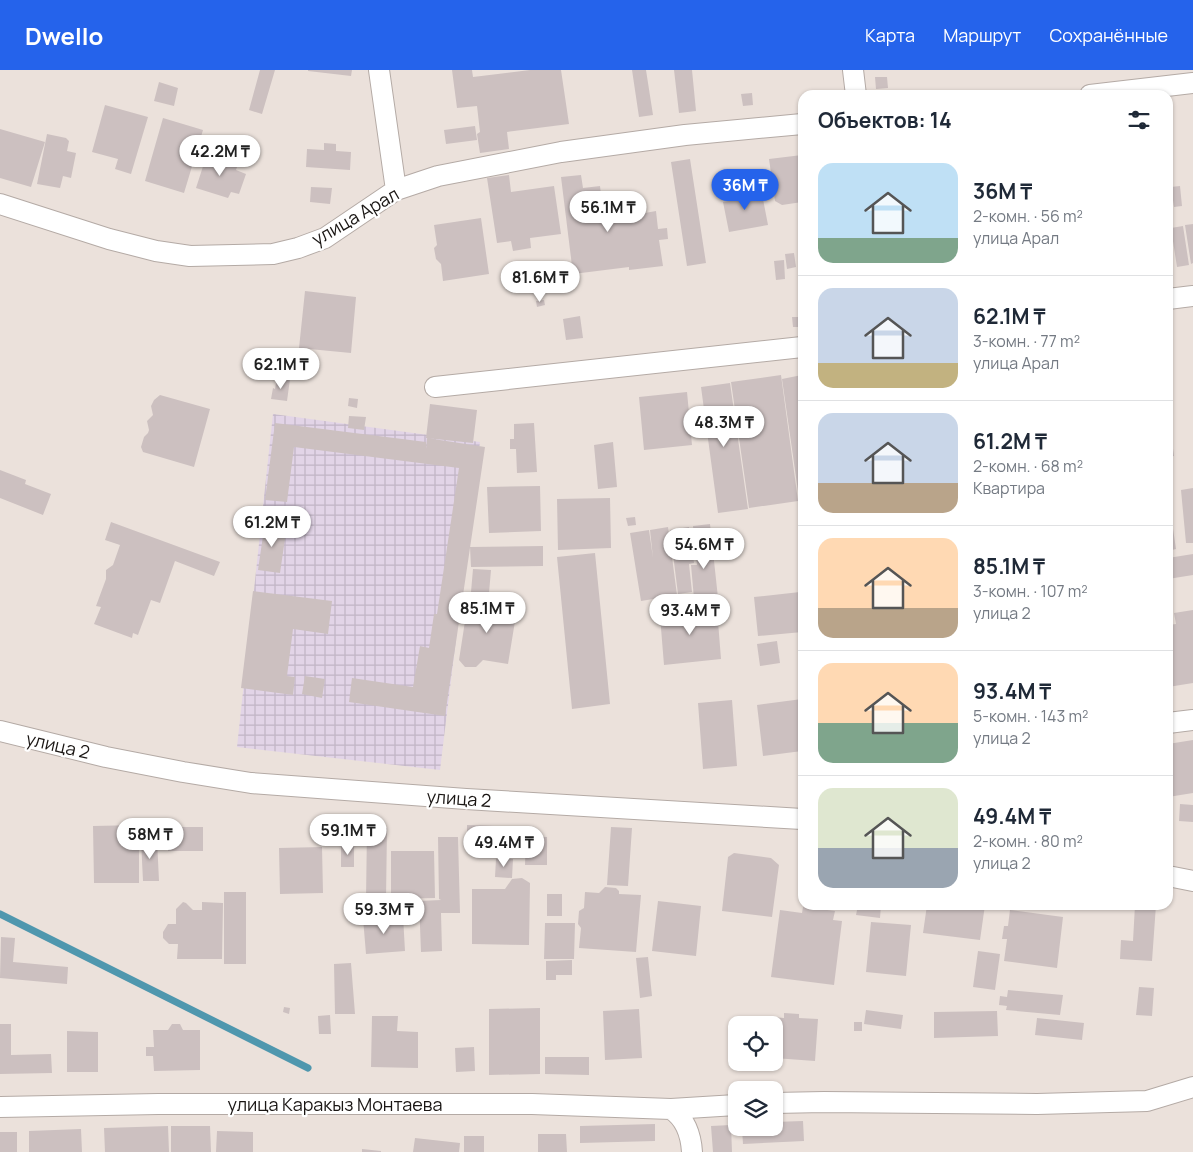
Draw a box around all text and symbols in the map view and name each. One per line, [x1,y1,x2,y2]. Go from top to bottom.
text: Dwello [25,19,103,52]
text: Карта [865,23,915,47]
text: Маршрут [943,23,1021,47]
text: Сохранённые [1049,23,1168,47]
text: Объектов: 14 [818,106,952,134]
icon: filters [1125,106,1153,134]
pin: 42.2M ₸ [174,134,266,177]
text: 42.2M ₸ [190,140,250,162]
pin: 36M ₸ [710,168,780,211]
text: 36M ₸ [723,174,767,196]
text: 36M ₸ [973,177,1032,205]
street label: улица Арал [307,181,403,251]
icon: home [858,183,918,243]
pin: 56.1M ₸ [562,190,654,233]
text: 56.1M ₸ [581,196,635,218]
text: 2-комн. · 56 m² [973,205,1083,227]
text: улица Арал [973,227,1059,249]
pin: 81.6M ₸ [494,260,586,303]
text: 81.6M ₸ [512,266,568,288]
text: 62.1M ₸ [973,302,1045,330]
icon: home [858,308,918,368]
text: 3-комн. · 77 m² [973,330,1080,352]
pin: 62.1M ₸ [235,348,327,390]
text: улица Арал [973,352,1059,374]
text: 62.1M ₸ [253,353,309,375]
pin: 48.3M ₸ [678,406,770,448]
text: 48.3M ₸ [694,411,754,433]
text: 61.2M ₸ [973,427,1047,455]
icon: home [858,433,918,493]
text: 2-комн. · 68 m² [973,455,1083,477]
text: Квартира [973,477,1045,499]
pin: 61.2M ₸ [226,506,318,548]
text: 61.2M ₸ [244,511,300,533]
pin: 54.6M ₸ [658,528,750,570]
text: 54.6M ₸ [674,533,734,555]
text: 85.1M ₸ [973,552,1045,580]
icon: home [858,558,918,618]
text: 3-комн. · 107 m² [973,580,1088,602]
pin: 85.1M ₸ [441,592,533,634]
pin: 93.4M ₸ [644,594,736,636]
text: 85.1M ₸ [460,597,514,619]
text: 93.4M ₸ [660,599,720,621]
text: улица 2 [973,602,1031,624]
text: 93.4M ₸ [973,677,1051,705]
icon: home [858,683,918,743]
text: 5-комн. · 143 m² [973,705,1089,727]
street label: улица 2 [24,726,92,764]
text: улица 2 [973,727,1031,749]
street label: улица 2 [426,784,492,812]
text: 49.4M ₸ [973,802,1051,830]
icon: home [858,808,918,868]
pin: 59.1M ₸ [302,814,394,856]
pin: 58M ₸ [115,818,185,860]
text: 59.1M ₸ [321,819,375,841]
text: 58M ₸ [128,823,172,845]
pin: 49.4M ₸ [458,826,550,868]
text: 2-комн. · 80 m² [973,830,1083,852]
text: 49.4M ₸ [474,831,534,853]
text: улица 2 [973,852,1031,874]
pin: 59.3M ₸ [338,892,430,935]
text: 59.3M ₸ [354,898,414,920]
map controls [728,1016,783,1136]
button: locate [728,1016,783,1071]
button: layers [728,1081,783,1136]
street label: улица Каракыз Монтаева [228,1092,442,1116]

